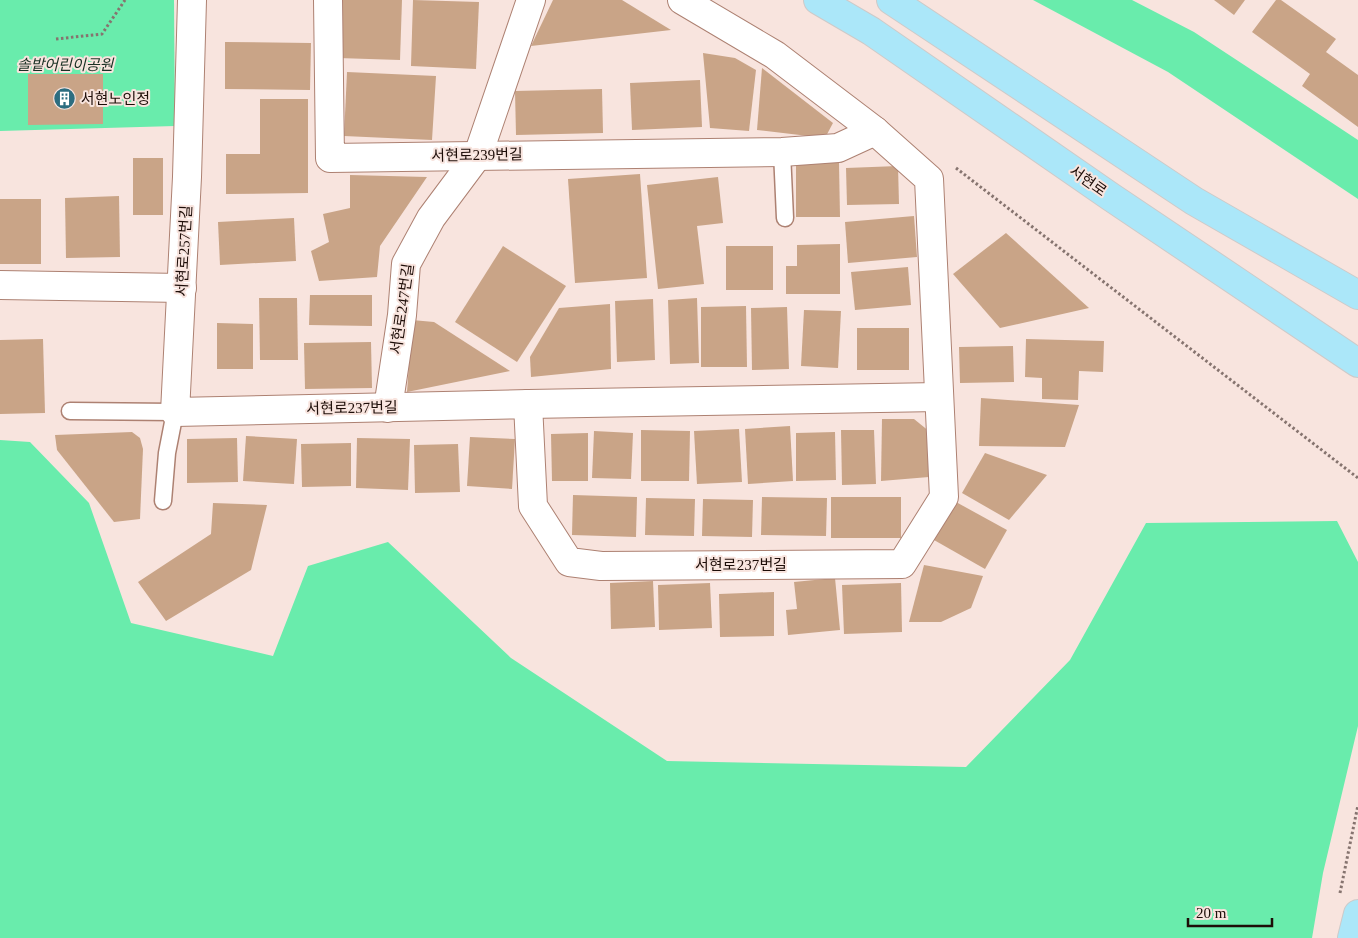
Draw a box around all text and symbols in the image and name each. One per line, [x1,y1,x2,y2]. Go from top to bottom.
park label: 솔밭어린이공원 [17,57,114,73]
building icon: 서현노인정 [53,87,77,111]
place label: 서현노인정 [81,90,150,107]
street label: 서현로239번길 [431,145,523,164]
street label: 서현로 [1066,162,1110,199]
street label: 서현로257번길 [173,205,194,297]
street label: 서현로247번길 [387,262,416,355]
street label: 서현로237번길 [306,398,398,417]
street label: 서현로237번길 [695,556,787,573]
scale bar [1188,896,1272,928]
text: 20 m [1196,905,1227,921]

